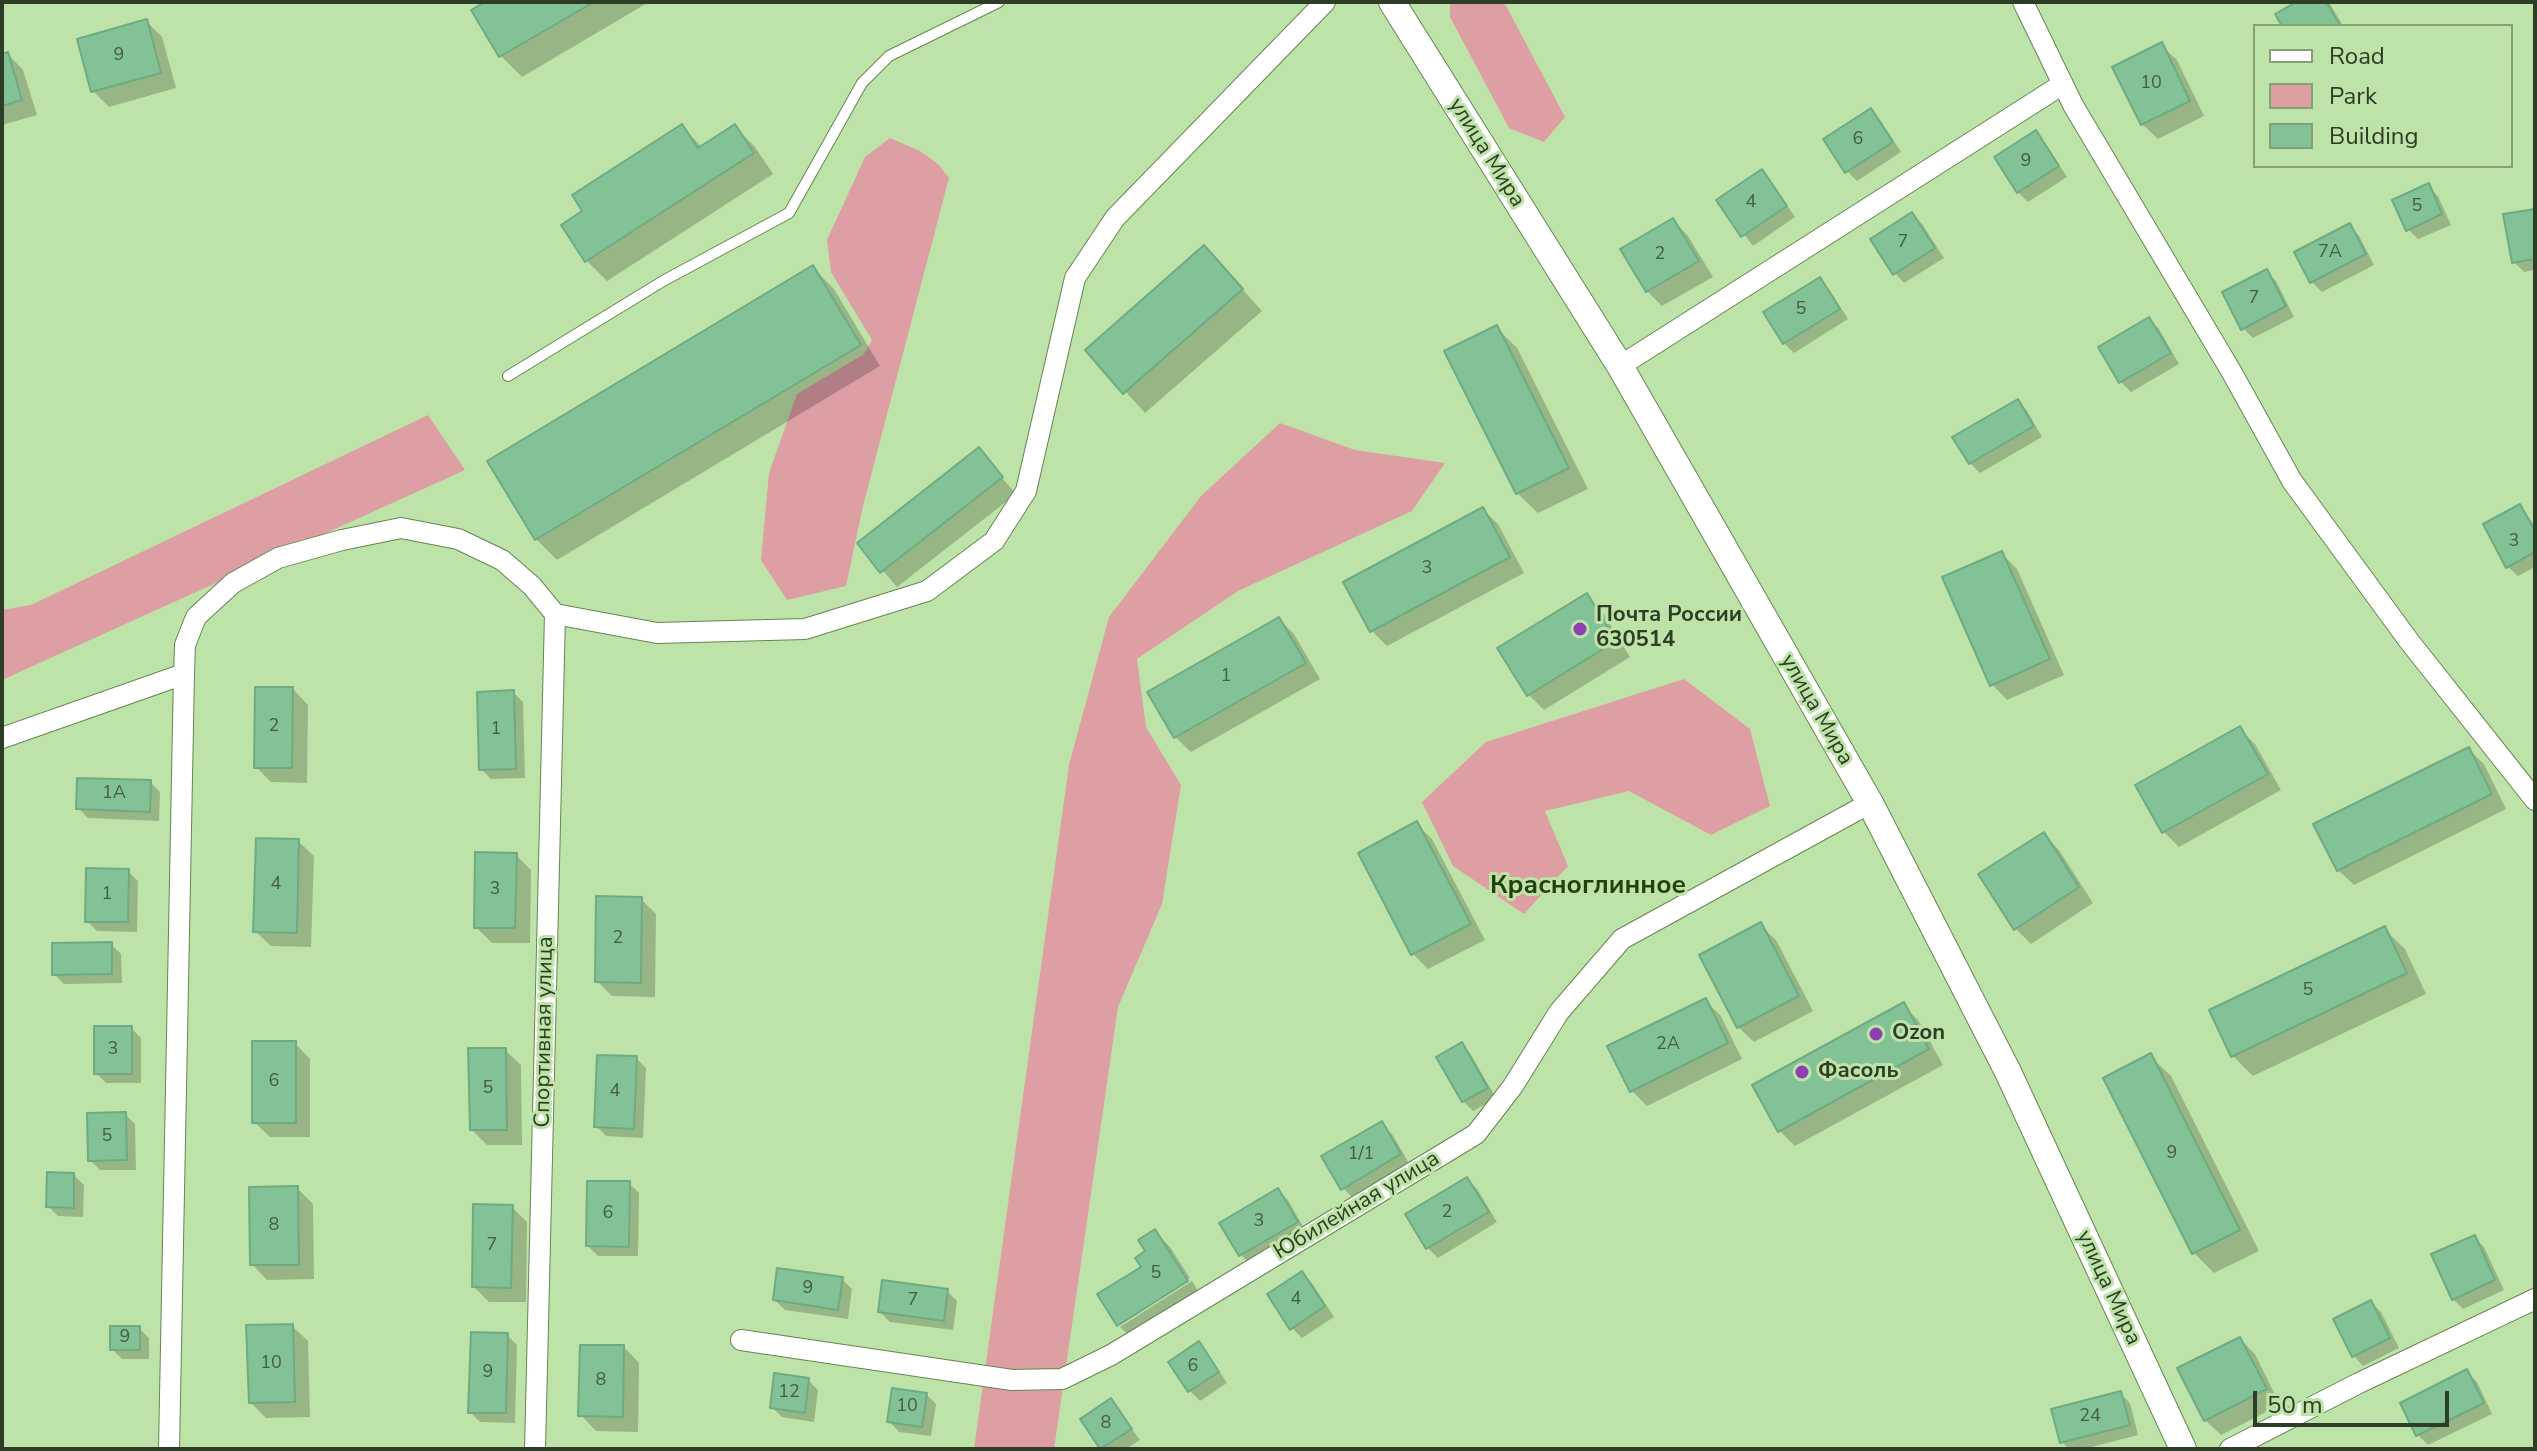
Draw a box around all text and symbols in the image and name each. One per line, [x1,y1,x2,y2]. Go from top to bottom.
legend [2253,24,2513,168]
text: Road [2329,40,2385,72]
house number: 9 [114,45,124,67]
house number: 10 [2140,73,2162,95]
text: Park [2329,80,2377,112]
street label: улица Мира [1442,94,1530,212]
text: Building [2329,120,2419,152]
house number: 6 [1853,129,1863,151]
house number: 9 [2021,151,2031,173]
house number: 4 [1746,192,1756,214]
house number: 5 [2412,196,2422,218]
house number: 7 [1898,232,1908,254]
house number: 7А [2318,242,2342,264]
house number: 2 [1655,244,1665,266]
house number: 7 [2249,288,2259,310]
house number: 5 [1796,299,1806,321]
house number: 3 [2509,531,2519,553]
house number: 3 [1422,558,1432,580]
place label: Почта России 630514 [1596,603,1742,654]
marker: Почта России 630514 [1571,620,1589,638]
street label: улица Мира [1774,650,1858,770]
house number: 1 [1221,666,1231,688]
house number: 2 [269,716,279,738]
house number: 1 [491,719,501,741]
house number: 1А [102,783,126,805]
district label: Красноглинное [1490,871,1686,903]
house number: 4 [271,874,281,896]
house number: 3 [490,879,500,901]
house number: 1 [102,884,112,906]
house number: 2 [613,928,623,950]
street label: Спортивная улица [530,936,560,1128]
house number: 5 [2303,980,2313,1002]
place label: Ozon [1892,1021,1945,1047]
marker: Ozon [1867,1025,1885,1043]
house number: 2А [1656,1034,1680,1056]
house number: 3 [108,1039,118,1061]
place label: Фасоль [1818,1059,1899,1085]
marker: Фасоль [1793,1063,1811,1081]
house number: 6 [269,1071,279,1093]
house number: 5 [483,1078,493,1100]
house number: 4 [610,1081,620,1103]
house number: 5 [102,1126,112,1148]
house number: 9 [2167,1143,2177,1165]
house number: 1/1 [1348,1144,1374,1166]
street label: Юбилейная улица [1269,1146,1445,1266]
house number: 2 [1442,1202,1452,1224]
house number: 6 [603,1203,613,1225]
house number: 3 [1254,1211,1264,1233]
house number: 8 [269,1215,279,1237]
street label: улица Мира [2070,1226,2146,1350]
house number: 7 [487,1235,497,1257]
house number: 5 [1151,1263,1161,1285]
house number: 9 [803,1278,813,1300]
house number: 4 [1291,1289,1301,1311]
house number: 7 [908,1290,918,1312]
house number: 9 [120,1327,130,1349]
house number: 10 [260,1353,282,1375]
house number: 6 [1188,1356,1198,1378]
house number: 9 [483,1362,493,1384]
house number: 8 [596,1370,606,1392]
scale bar [2257,1375,2453,1425]
house number: 12 [778,1382,800,1404]
text: 50 m [2267,1389,2323,1421]
house number: 10 [896,1396,918,1418]
house number: 24 [2079,1406,2101,1428]
house number: 8 [1101,1413,1111,1435]

